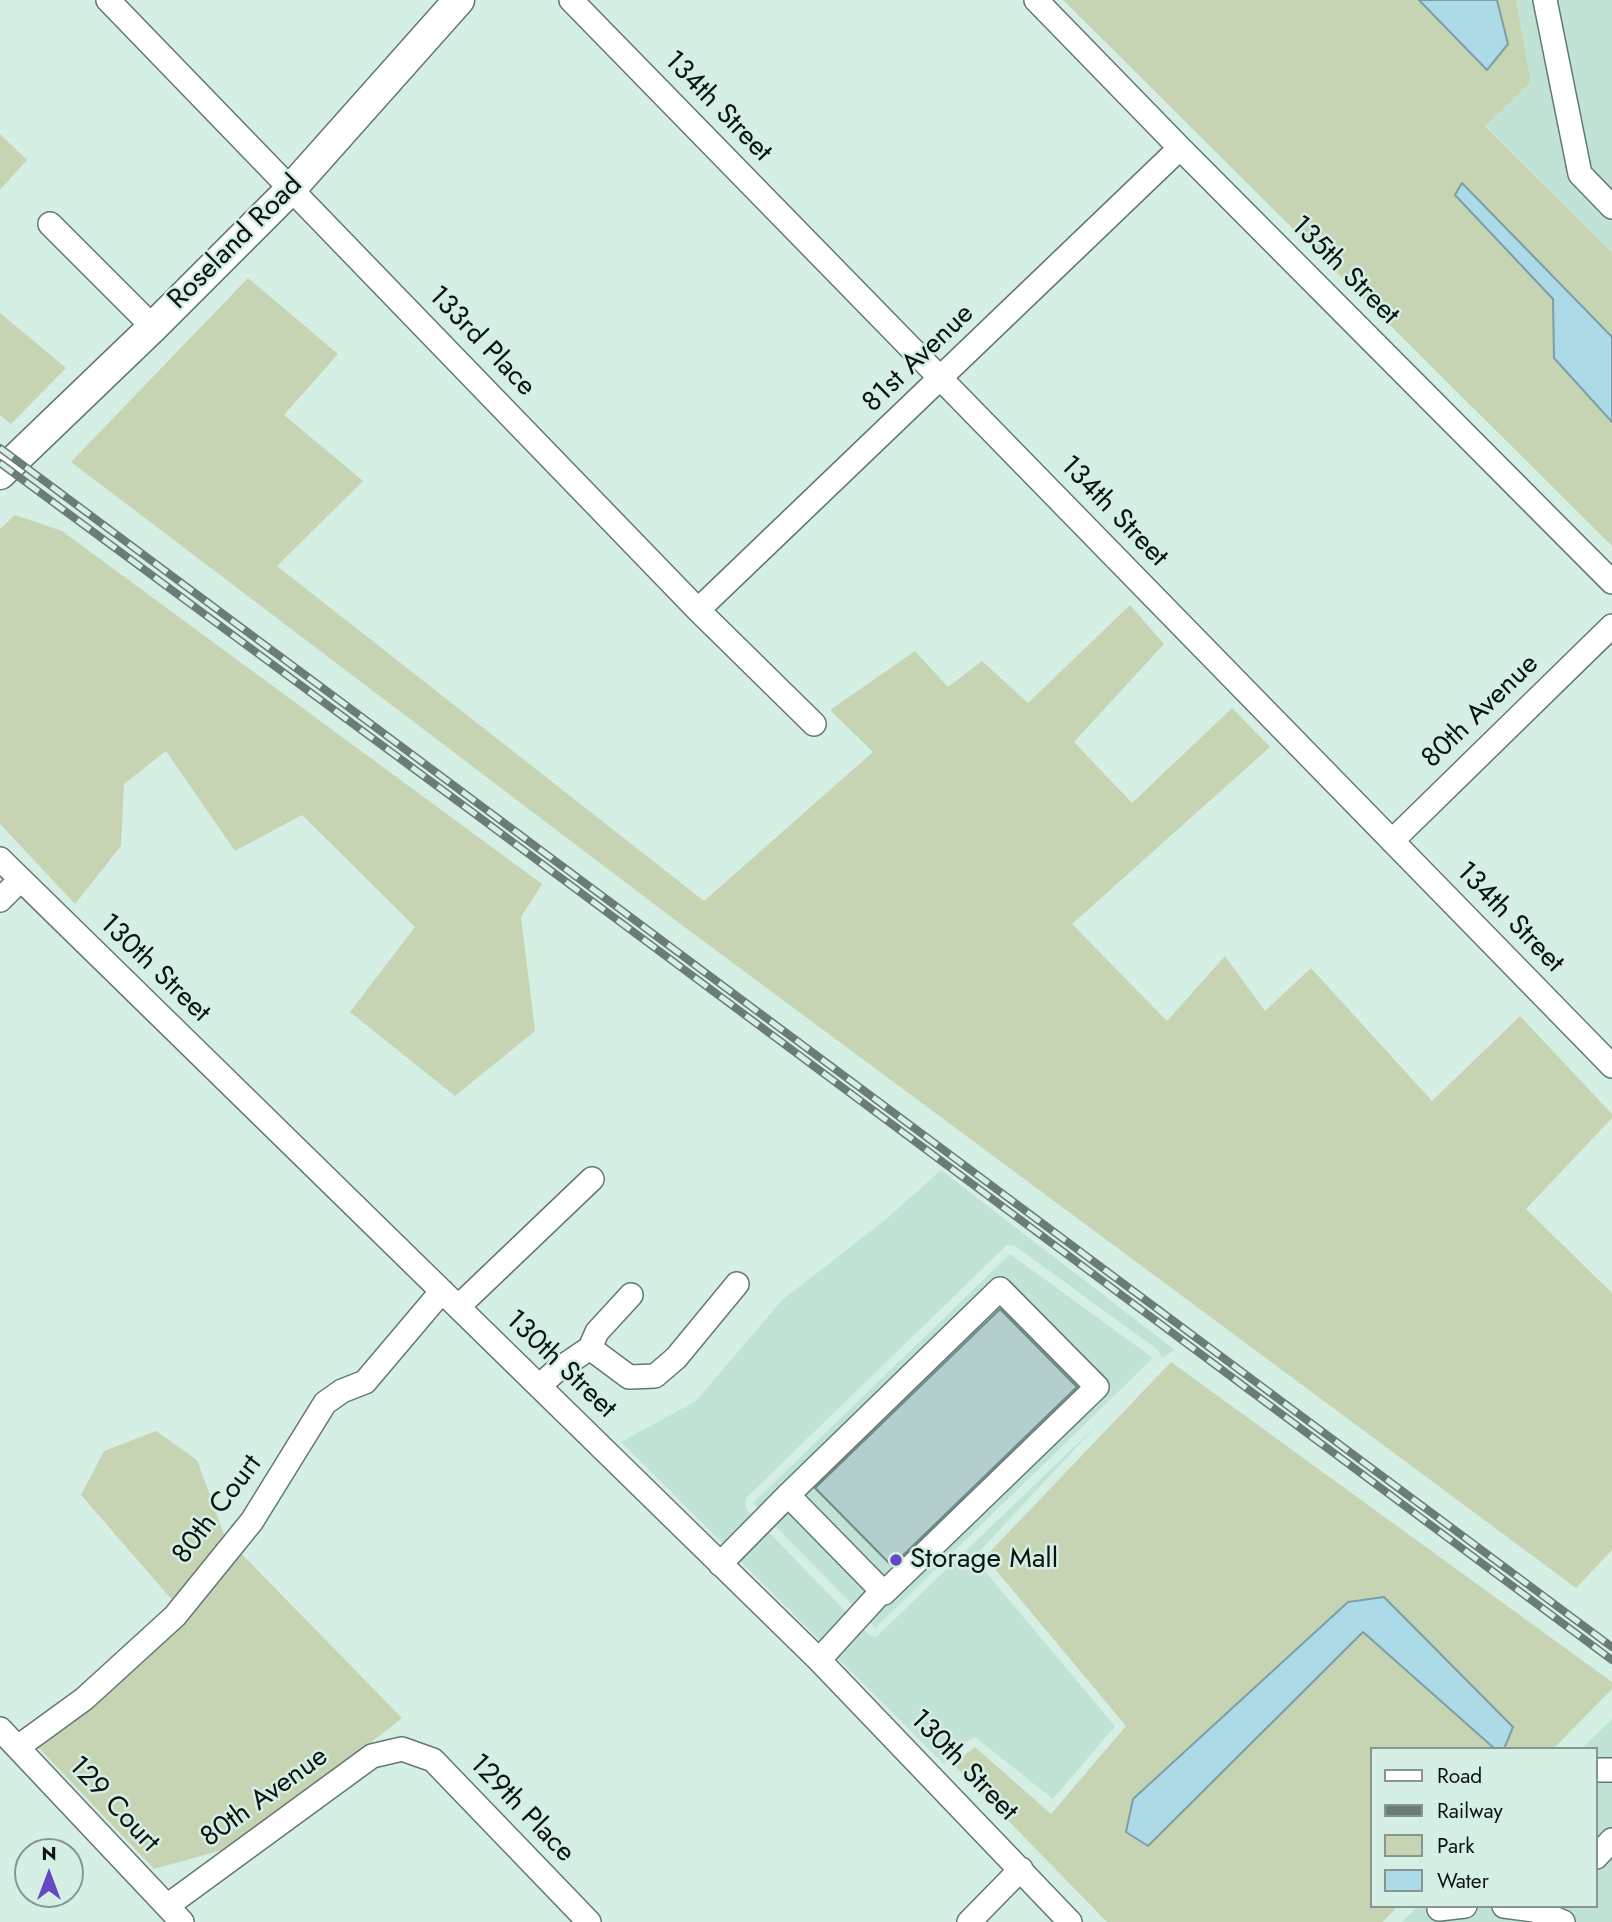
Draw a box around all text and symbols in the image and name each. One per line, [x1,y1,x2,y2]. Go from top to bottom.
street label: 134th Street [656,45,778,169]
street label: Roseland Road [162,169,310,317]
street label: 135th Street [1283,210,1405,332]
street label: 133rd Place [420,280,542,404]
street label: 81st Avenue [856,298,982,420]
street label: 134th Street [1052,450,1174,574]
street label: 80th Avenue [1416,648,1546,776]
street label: 134th Street [1448,856,1570,980]
street label: 130th Street [92,908,216,1030]
street label: 130th Street [498,1304,622,1426]
street label: 80th Court [166,1449,270,1571]
place label: Storage Mall [910,1543,1058,1577]
marker: Storage Mall [888,1552,904,1568]
street label: 130th Street [902,1704,1024,1828]
street label: 80th Avenue [195,1741,335,1855]
legend [1370,1747,1598,1908]
street label: 129th Place [461,1748,581,1870]
street label: 129 Court [60,1750,166,1860]
text: Road [1437,1761,1482,1791]
text: Railway [1437,1796,1503,1826]
text: Park [1437,1831,1474,1861]
north arrow [14,1838,84,1908]
text: N [41,1840,57,1867]
text: Water [1437,1866,1489,1896]

